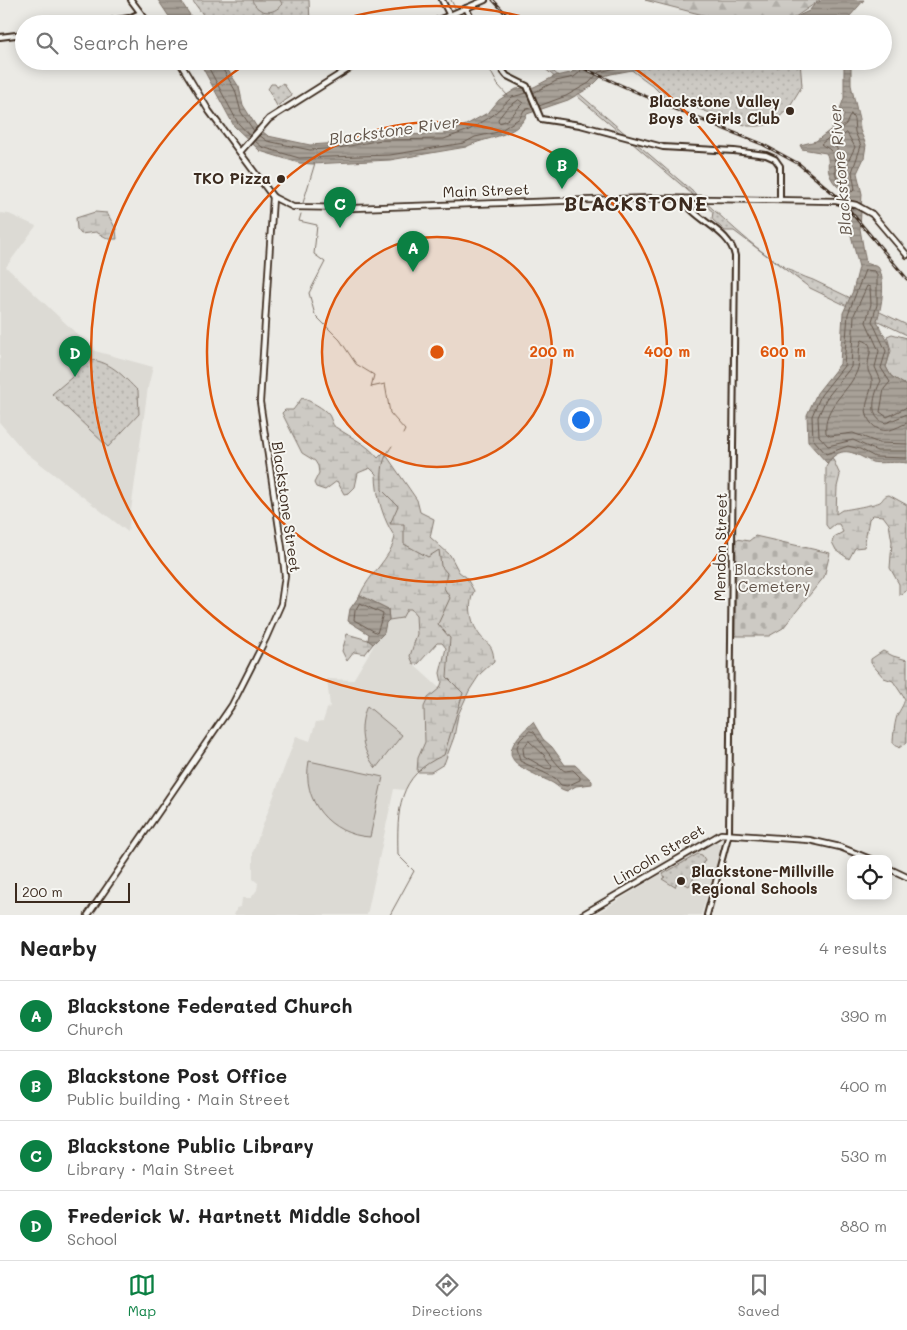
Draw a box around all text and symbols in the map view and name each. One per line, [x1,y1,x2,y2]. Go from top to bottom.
search box [15,15,892,70]
icon: search [33,29,61,57]
text: Search here [73,30,189,55]
place label: Blackstone Valley Boys & Girls Club [648,91,780,128]
water label: Blackstone River [823,104,856,236]
marker: Blackstone Valley Boys & Girls Club [784,105,796,117]
water label: Blackstone River [327,110,461,149]
pin: B [546,148,578,189]
place label: TKO Pizza [193,168,271,188]
marker: TKO Pizza [275,173,287,185]
street label: Main Street [442,178,530,202]
pin: C [324,187,356,228]
district label: BLACKSTONE [564,190,708,216]
pin: A [397,231,429,272]
pin: D [59,336,91,377]
text: 200 m [530,341,575,361]
text: 400 m [644,341,690,361]
text: 600 m [760,341,806,361]
centre of rings [428,343,446,361]
your location [568,407,594,433]
street label: Blackstone Street [268,440,306,574]
street label: Mendon Street [709,492,731,602]
park label: Blackstone Cemetery [734,559,814,596]
street label: Lincoln Street [609,819,708,889]
map controls [847,855,892,900]
button: locate [847,855,892,900]
place label: Blackstone-Millville Regional Schools [691,861,834,898]
marker: Blackstone-Millville Regional Schools [675,875,687,887]
scale bar [15,880,130,903]
text: 200 m [22,882,63,901]
text: Nearby [20,934,97,961]
text: 4 results [819,937,887,958]
text: Blackstone Federated Church [67,993,352,1018]
text: A [30,1005,42,1026]
text: 390 m [840,1005,887,1026]
text: Church [67,1018,123,1039]
text: Blackstone Post Office [67,1063,287,1088]
text: B [31,1075,41,1096]
text: 400 m [840,1075,887,1096]
text: Public building · Main Street [67,1088,290,1109]
text: Blackstone Public Library [67,1133,314,1158]
text: C [30,1145,42,1166]
text: 530 m [841,1145,887,1166]
text: Library · Main Street [67,1158,235,1179]
text: Frederick W. Hartnett Middle School [67,1203,420,1228]
text: D [30,1215,42,1236]
text: 880 m [840,1215,887,1236]
text: School [67,1228,117,1249]
tab: Map [128,1271,156,1320]
tab: Directions [411,1271,483,1320]
tab: Saved [738,1271,779,1320]

